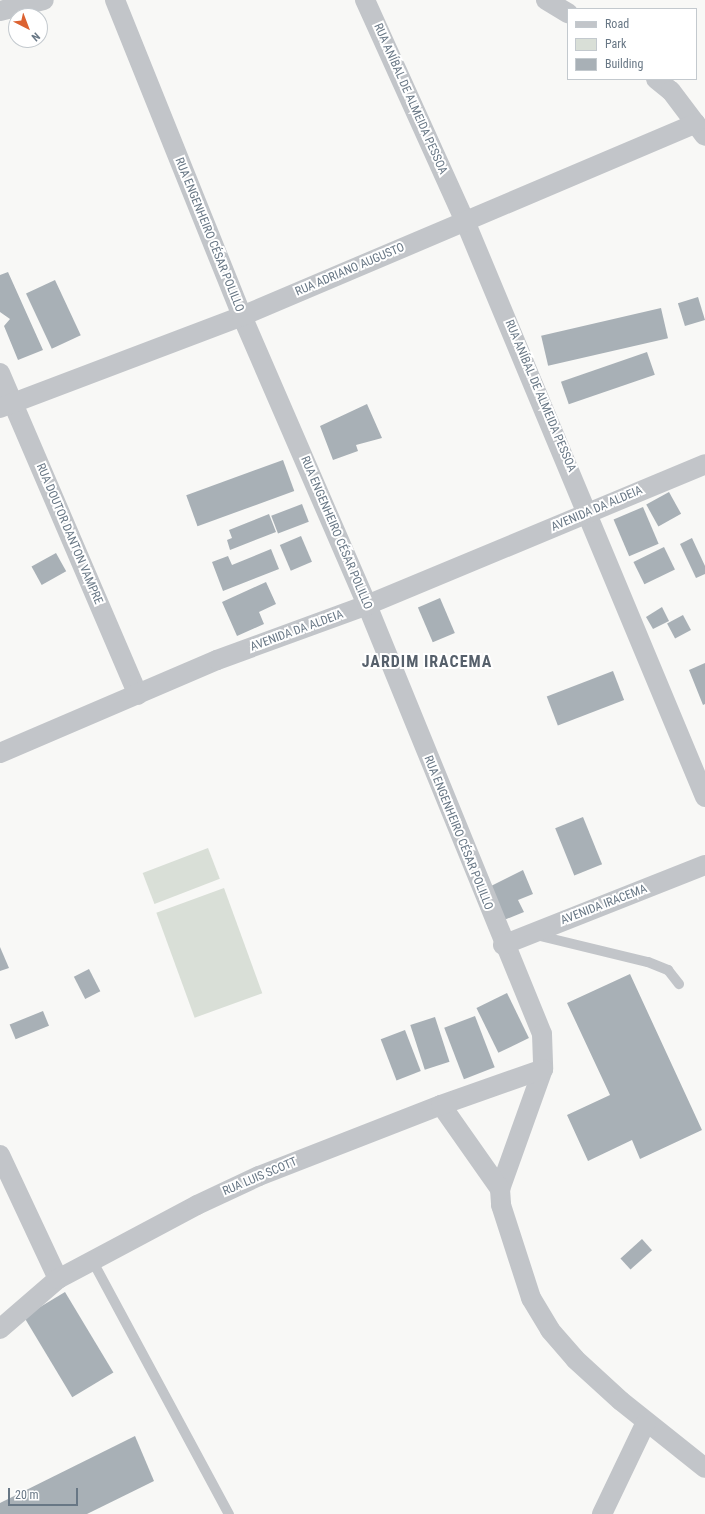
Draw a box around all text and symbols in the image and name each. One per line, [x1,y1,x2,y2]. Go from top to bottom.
north arrow [8,8,48,48]
legend [567,8,697,80]
text: Road [605,17,629,31]
street label: RUA ANÍBAL DE ALMEIDA PESSOA [370,21,450,177]
text: N [29,29,43,44]
text: Park [605,37,626,51]
text: Building [605,57,643,71]
street label: RUA ENGENHEIRO CÉSAR POLILLO [171,156,247,314]
street label: RUA ADRIANO AUGUSTO [293,240,407,300]
street label: RUA ANÍBAL DE ALMEIDA PESSOA [501,318,579,474]
street label: RUA ENGENHEIRO CÉSAR POLILLO [297,454,375,612]
street label: RUA DOUTOR DANTON VAMPRE [33,461,105,607]
street label: AVENIDA DA ALDEIA [549,483,645,535]
street label: AVENIDA DA ALDEIA [249,608,345,654]
district label: JARDIM IRACEMA [362,652,492,672]
street label: RUA ENGENHEIRO CÉSAR POLILLO [420,754,496,912]
street label: AVENIDA IRACEMA [559,882,649,928]
street label: RUA LUIS SCOTT [221,1155,299,1199]
scale bar [10,1480,80,1506]
text: 20 m [15,1488,39,1502]

